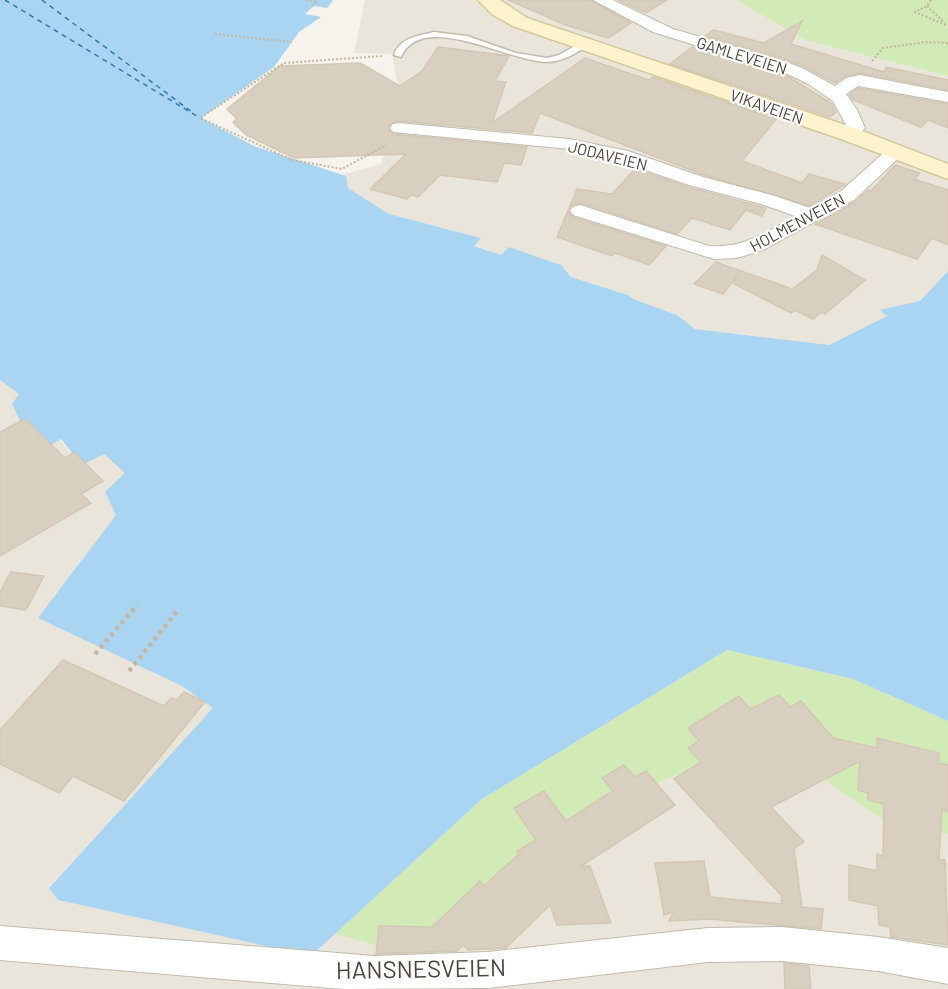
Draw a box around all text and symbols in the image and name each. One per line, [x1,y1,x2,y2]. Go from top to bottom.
street label: GAMLEVEIEN [695,32,789,78]
street label: VIKAVEIEN [728,85,806,127]
street label: JODAVEIEN [566,136,650,174]
street label: HOLMENVEIEN [746,189,848,255]
street label: HANSNESVEIEN [336,952,506,984]

